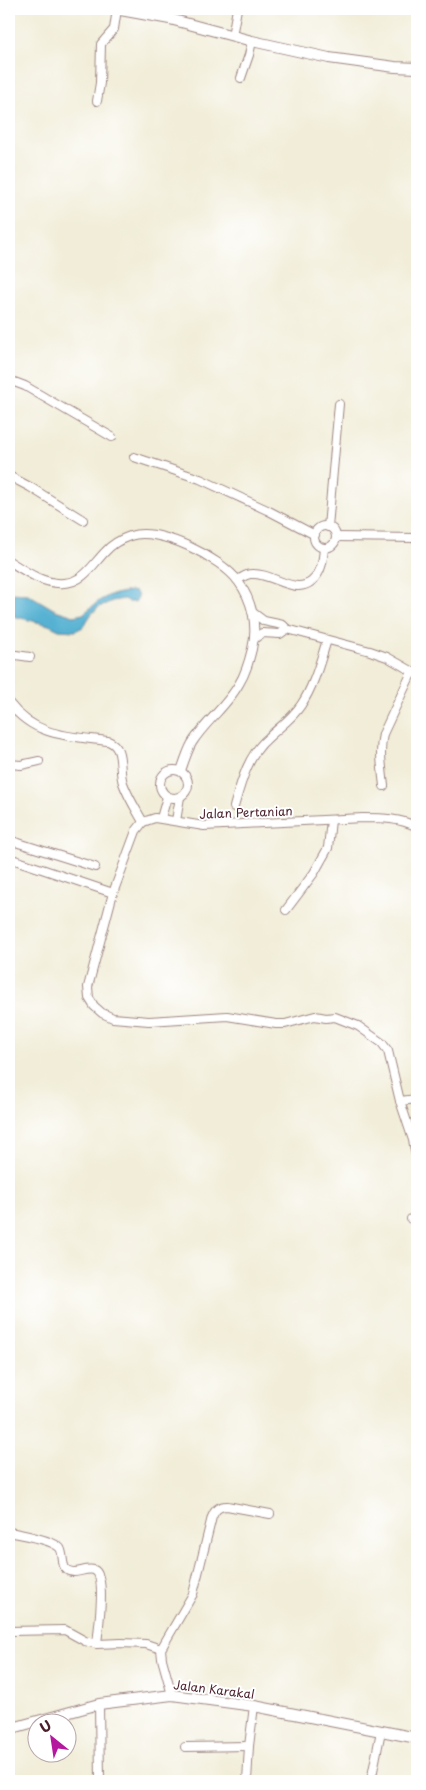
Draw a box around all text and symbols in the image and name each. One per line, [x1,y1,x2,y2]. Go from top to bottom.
street label: Jalan Pertanian [199,801,293,823]
street label: Jalan Karakal [172,1675,256,1703]
north arrow [28,1712,78,1762]
text: U [35,1715,55,1738]

